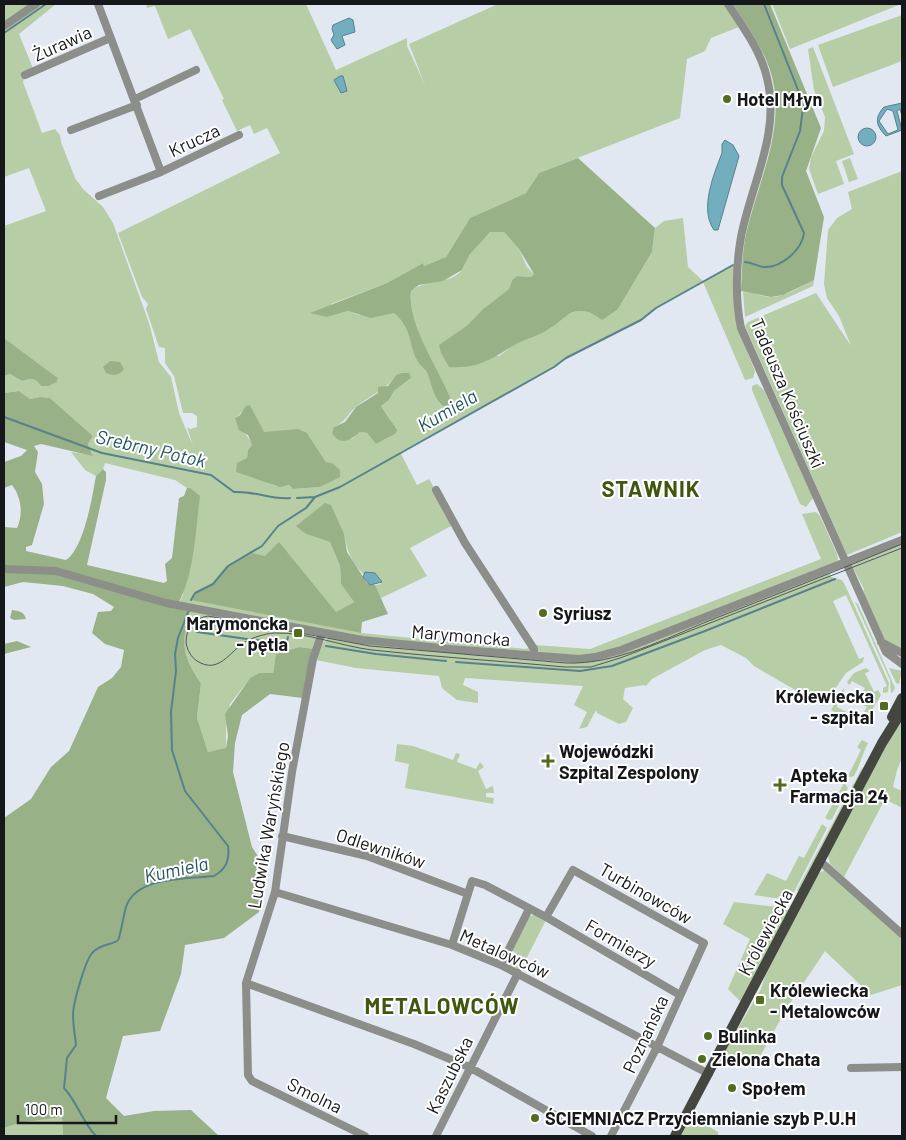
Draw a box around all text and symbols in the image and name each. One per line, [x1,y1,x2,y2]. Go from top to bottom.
street label: Żurawia [29,20,95,66]
place label: Hotel Młyn [737,88,822,110]
marker: Hotel Młyn [721,93,733,105]
street label: Krucza [165,119,223,161]
street label: Tadeusza Kościuszki [746,315,830,471]
water label: Kumiela [413,384,481,436]
water label: Srebrny Potok [94,424,209,472]
district label: STAWNIK [601,475,701,501]
place label: Syriusz [553,602,611,624]
marker: Syriusz [537,607,549,619]
place label: Marymoncka - pętla [186,612,288,655]
street label: Marymoncka [411,620,511,650]
marker: Marymoncka - pętla [292,627,304,639]
place label: Królewiecka - szpital [776,685,874,728]
marker: Królewiecka - szpital [878,700,890,712]
street label: Ludwika Waryńskiego [242,740,294,910]
place label: Wojewódzki Szpital Zespolony [559,740,699,783]
marker: Wojewódzki Szpital Zespolony [541,754,555,768]
place label: Apteka Farmacja 24 [790,764,889,807]
marker: Apteka Farmacja 24 [774,779,786,791]
street label: Odlewników [334,823,429,873]
water label: Kumiela [142,851,210,887]
street label: Turbinowców [596,858,696,928]
street label: Królewiecka [733,885,797,979]
street label: Formierzy [582,914,660,972]
street label: Metalowców [457,923,553,983]
place label: Królewiecka - Metalowców [770,979,880,1022]
district label: METALOWCÓW [364,992,520,1018]
street label: Poznańska [617,992,673,1076]
marker: Królewiecka - Metalowców [754,994,766,1006]
place label: Bulinka [718,1025,776,1047]
marker: Bulinka [702,1030,714,1042]
street label: Kaszubska [421,1033,477,1117]
place label: Zielona Chata [712,1048,820,1070]
marker: Zielona Chata [696,1053,708,1065]
street label: Smolna [284,1072,346,1118]
place label: Społem [742,1077,806,1099]
marker: Społem [726,1082,738,1094]
scale bar [18,1092,115,1124]
text: 100 m [25,1100,63,1118]
place label: ŚCIEMNIACZ Przyciemnianie szyb P.U.H [545,1107,856,1129]
marker: ŚCIEMNIACZ Przyciemnianie szyb P.U.H [529,1112,541,1124]

